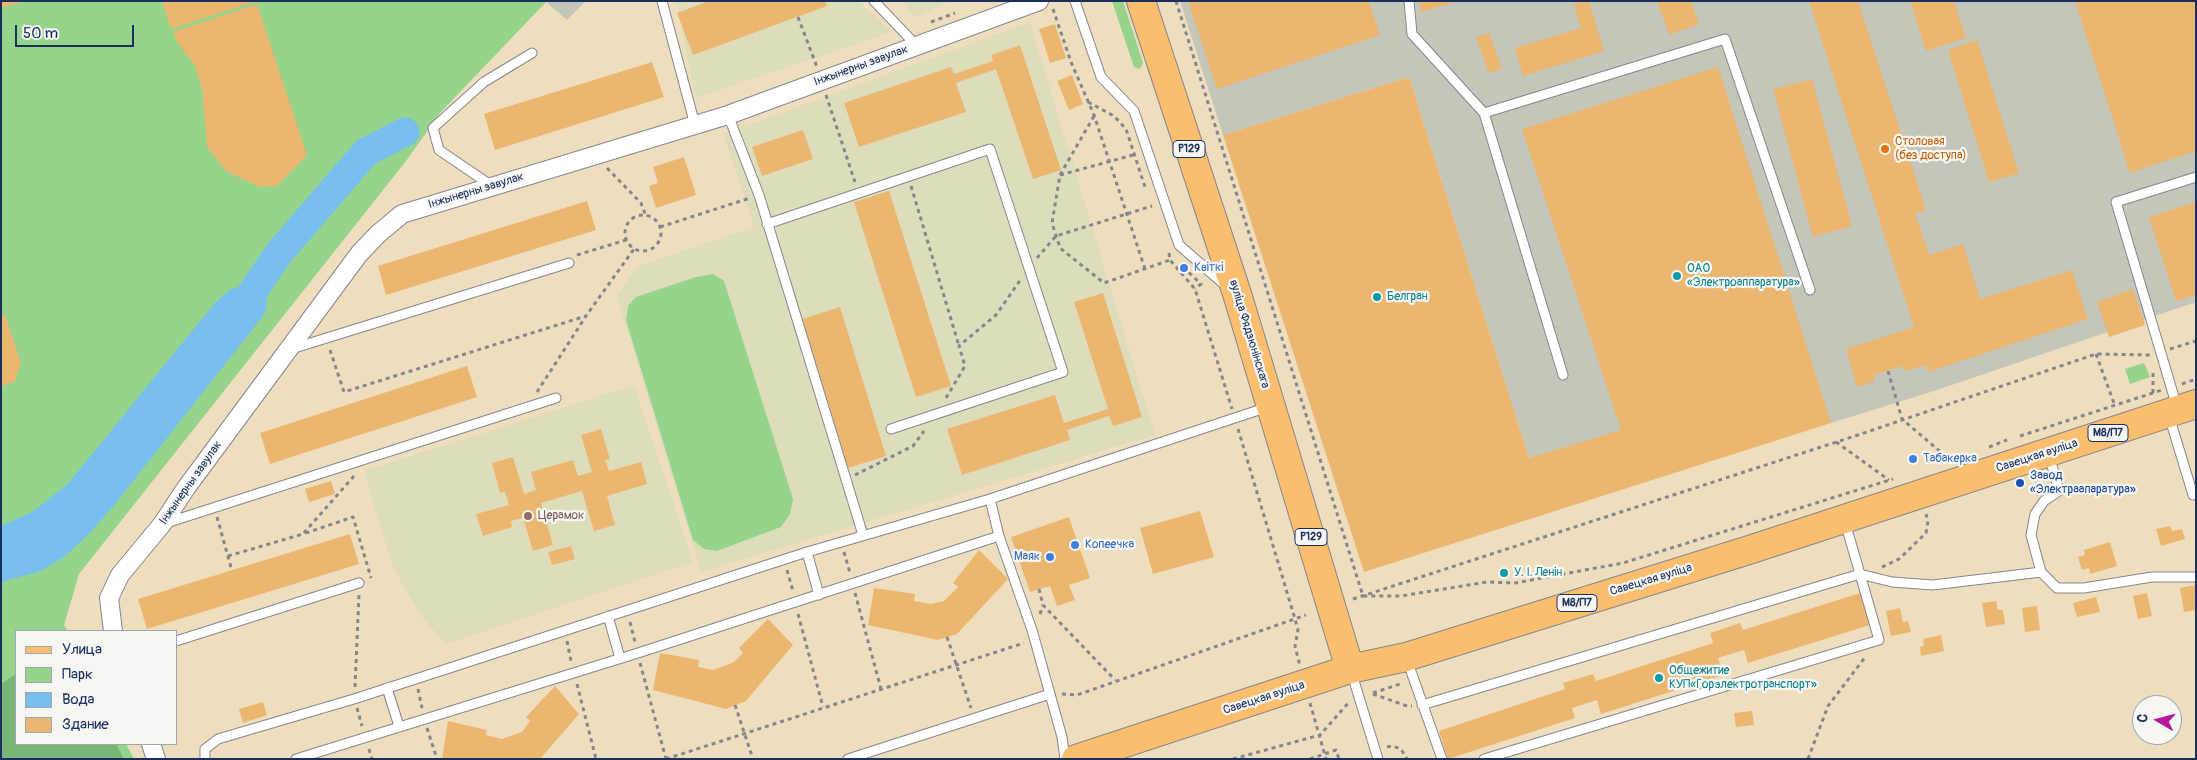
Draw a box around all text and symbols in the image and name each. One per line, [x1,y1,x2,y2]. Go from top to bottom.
scale bar [18,15,136,47]
text: 50 m [23,24,58,43]
street label: Інжынерны завулак [812,42,910,90]
place label: Столовая (без доступа) [1895,135,1967,163]
road number: Р129 [1173,140,1205,158]
marker: Столовая (без доступа) [1879,143,1891,155]
street label: Інжынерны завулак [427,170,525,212]
place label: Квіткі [1194,261,1223,275]
marker: Квіткі [1178,262,1190,274]
place label: ОАО «Электроаппаратура» [1687,262,1800,290]
marker: ОАО «Электроаппаратура» [1671,270,1683,282]
street label: вуліца Фядзюнінскага [1226,278,1272,390]
place label: Белгран [1387,290,1428,304]
marker: Белгран [1371,291,1383,303]
road number: М8/П7 [2088,424,2128,442]
street label: Савецкая вуліца [1994,436,2080,476]
street label: Інжынерны завулак [157,438,225,528]
place label: Табакерка [1923,452,1977,466]
marker: Табакерка [1907,453,1919,465]
place label: Завод «Электраапаратура» [2030,469,2136,497]
marker: Завод «Электраапаратура» [2014,477,2026,489]
place label: Церамок [538,509,584,523]
marker: Церамок [522,510,534,522]
road number: Р129 [1295,528,1327,546]
place label: Копеечка [1085,538,1134,552]
marker: Копеечка [1069,539,1081,551]
place label: Маяк [1014,550,1040,564]
marker: Маяк [1044,551,1056,563]
street label: Савецкая вуліца [1608,561,1694,599]
place label: У. І. Ленін [1514,566,1562,580]
marker: У. І. Ленін [1498,567,1510,579]
road number: М8/П7 [1557,594,1597,612]
legend [15,630,178,745]
text: Улица [62,640,102,659]
place label: Общежитие КУП«Горэлектротранспорт» [1669,664,1817,692]
text: Парк [62,665,93,684]
marker: Общежитие КУП«Горэлектротранспорт» [1653,672,1665,684]
street label: Савецкая вуліца [1221,678,1307,718]
text: Вода [62,690,95,709]
north arrow [2132,695,2182,745]
text: С [2134,713,2152,723]
text: Здание [62,715,109,734]

